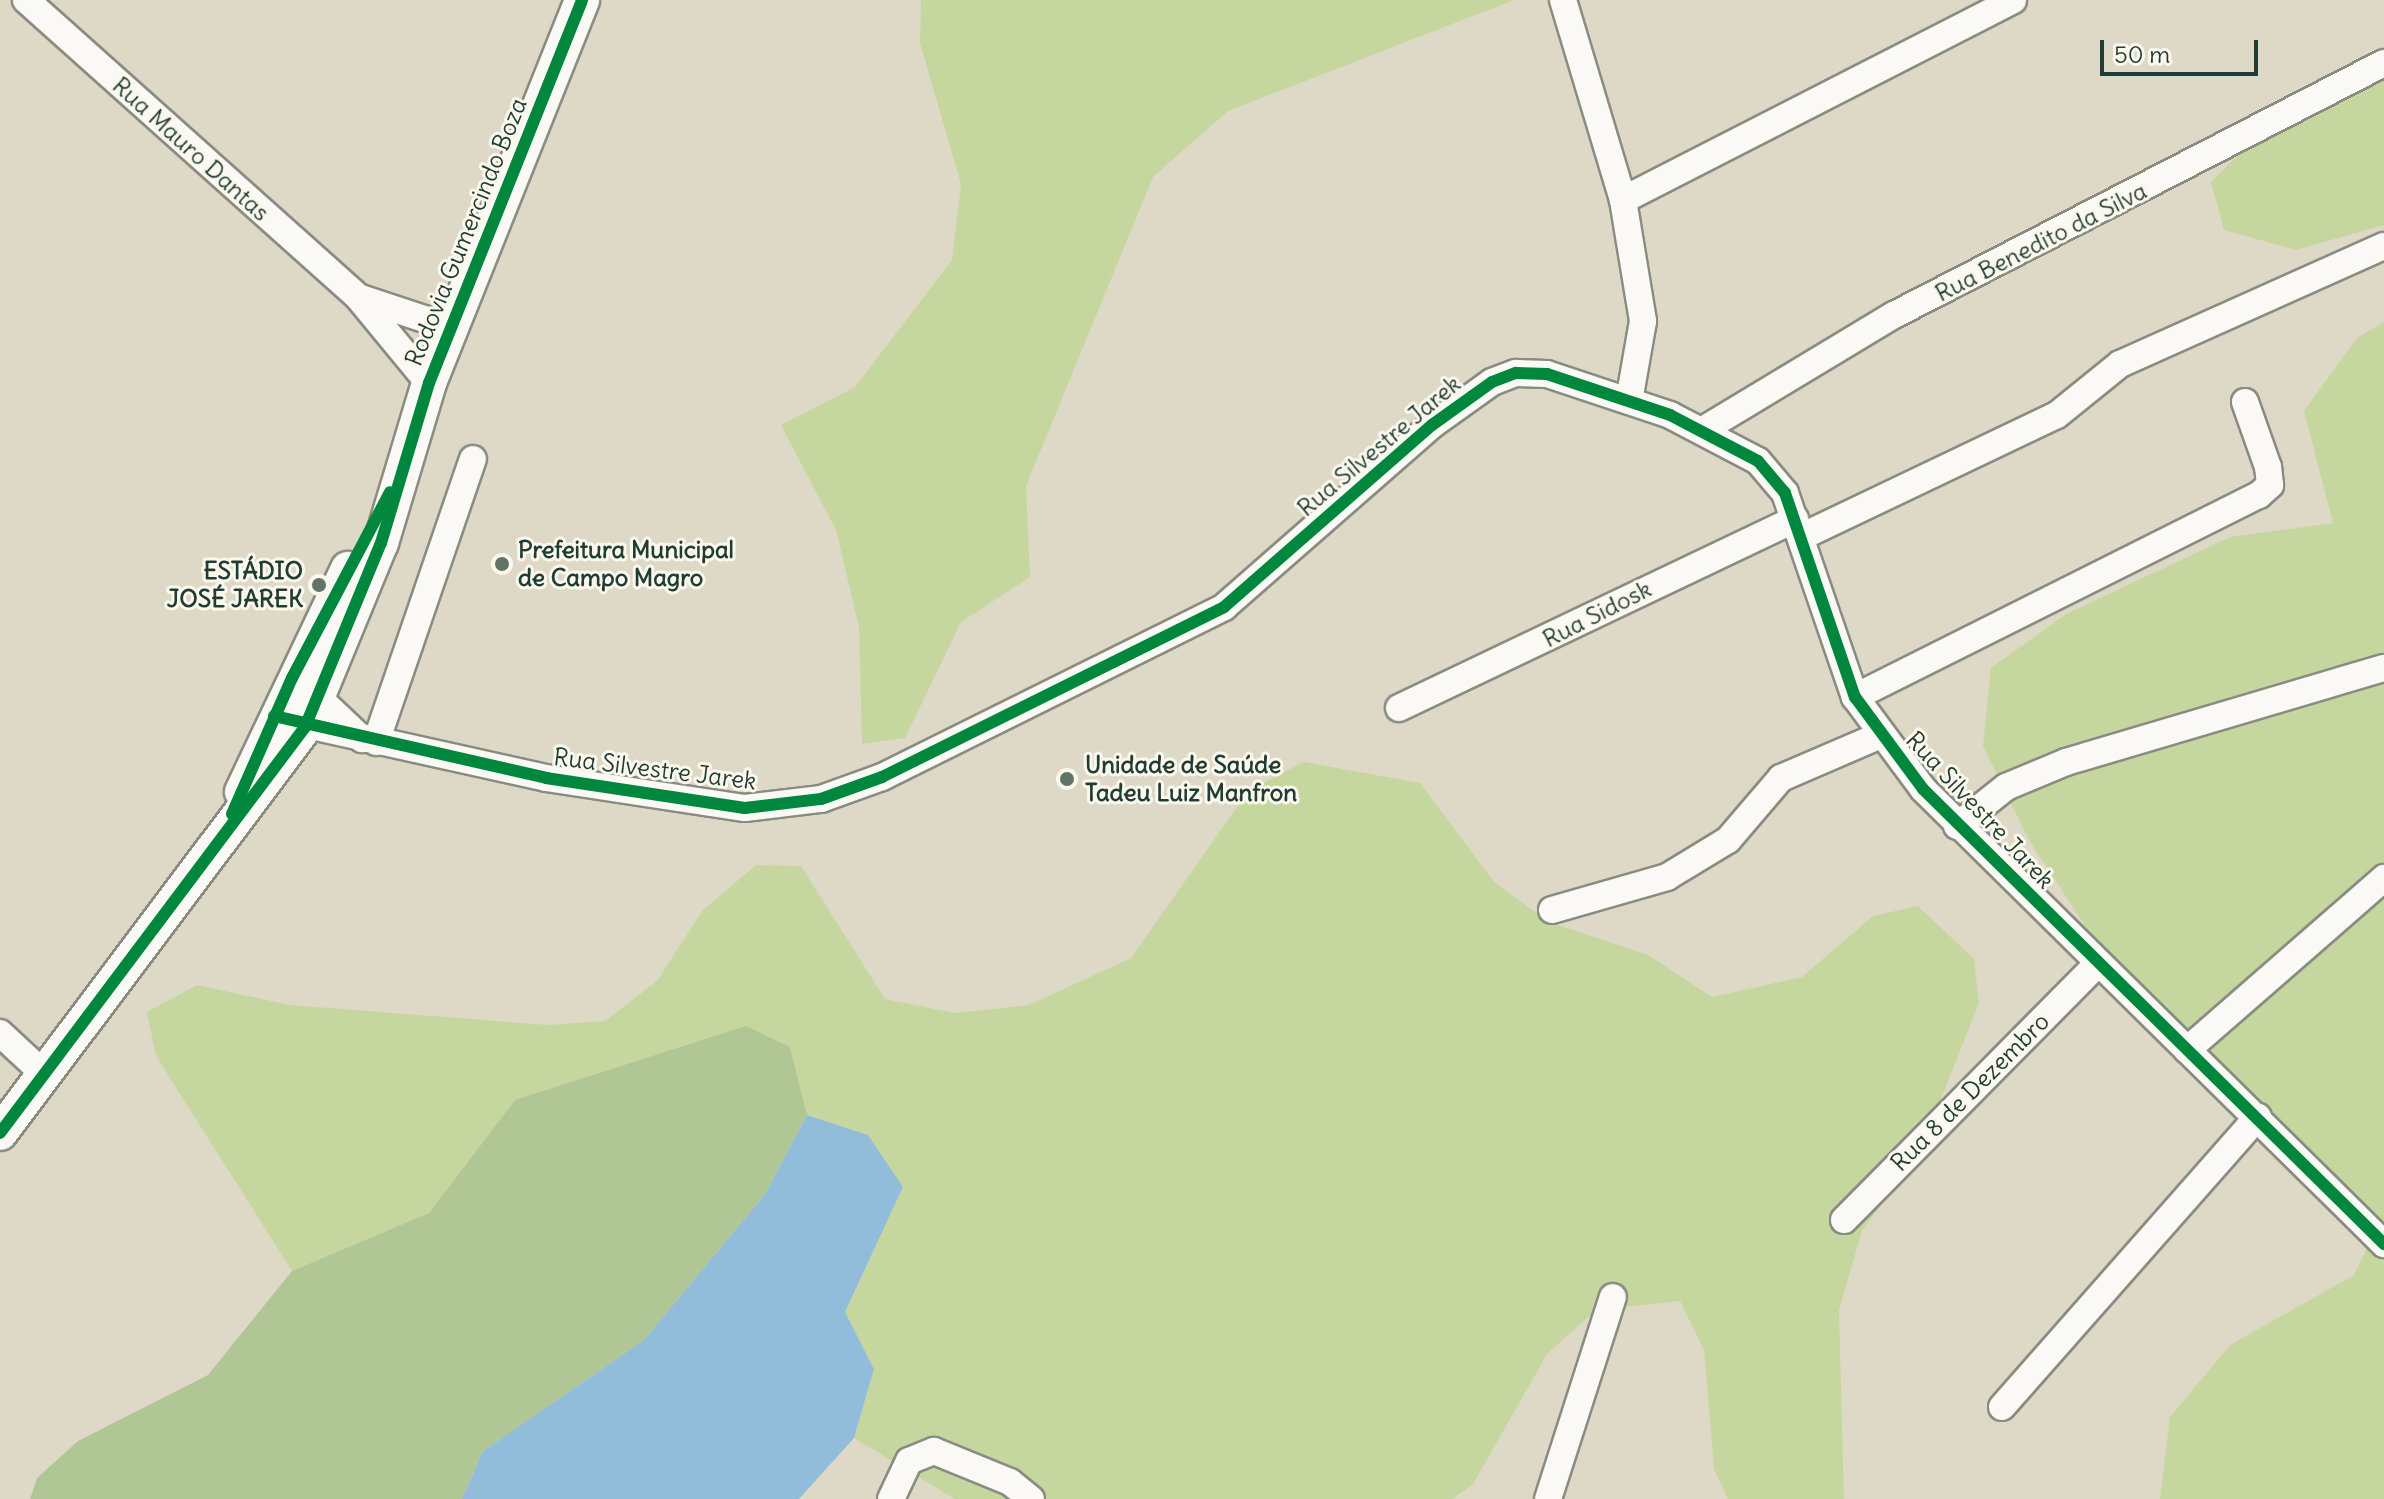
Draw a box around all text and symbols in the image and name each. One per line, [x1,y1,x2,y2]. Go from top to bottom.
scale bar [2104,24,2262,74]
text: 50 m [2114,39,2170,69]
street label: Rua Mauro Dantas [107,71,275,227]
street label: Rodovia Gumercindo Boza [399,94,533,370]
street label: Rua Benedito da Silva [1930,176,2152,308]
street label: Rua Silvestre Jarek [1292,369,1466,523]
place label: Prefeitura Municipal de Campo Magro [518,536,734,592]
marker: Prefeitura Municipal de Campo Magro [493,555,511,573]
place label: ESTÁDIO JOSÉ JAREK [167,557,303,613]
street label: Rua Sidosk [1538,574,1656,654]
marker: ESTÁDIO JOSÉ JAREK [310,576,328,594]
street label: Rua Silvestre Jarek [1900,726,2060,894]
street label: Rua Silvestre Jarek [552,742,758,796]
place label: Unidade de Saúde Tadeu Luiz Manfron [1085,751,1297,807]
marker: Unidade de Saúde Tadeu Luiz Manfron [1056,768,1078,790]
street label: Rua 8 de Dezembro [1885,1007,2055,1177]

